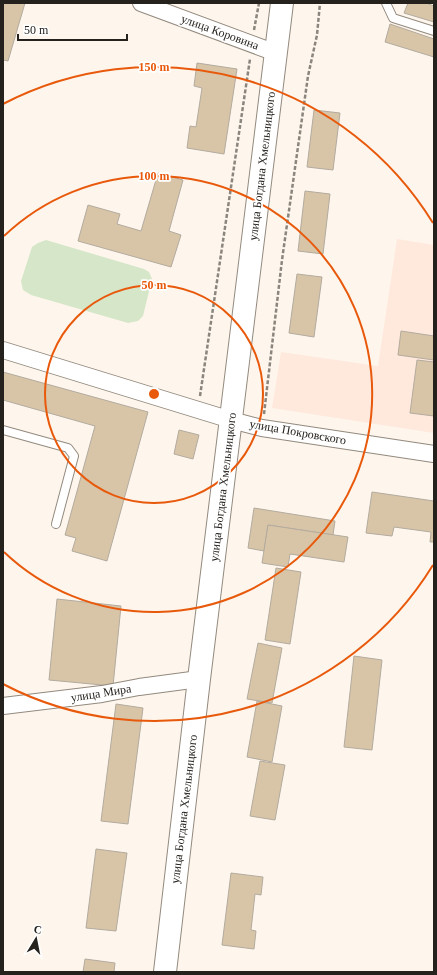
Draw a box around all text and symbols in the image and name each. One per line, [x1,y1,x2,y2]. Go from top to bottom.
street label: улица Коровина [179,11,261,53]
scale bar [18,16,127,42]
text: 50 m [24,23,49,37]
text: 150 m [139,60,170,74]
street label: улица Богдана Хмельницкого [246,91,278,241]
text: 100 m [139,169,170,183]
text: 50 m [142,278,167,292]
centre of rings [147,387,161,401]
street label: улица Богдана Хмельницкого [207,412,239,562]
street label: улица Покровского [249,417,347,447]
street label: улица Мира [70,681,133,705]
street label: улица Богдана Хмельницкого [168,734,200,884]
north arrow [16,919,56,959]
text: С [33,923,43,936]

